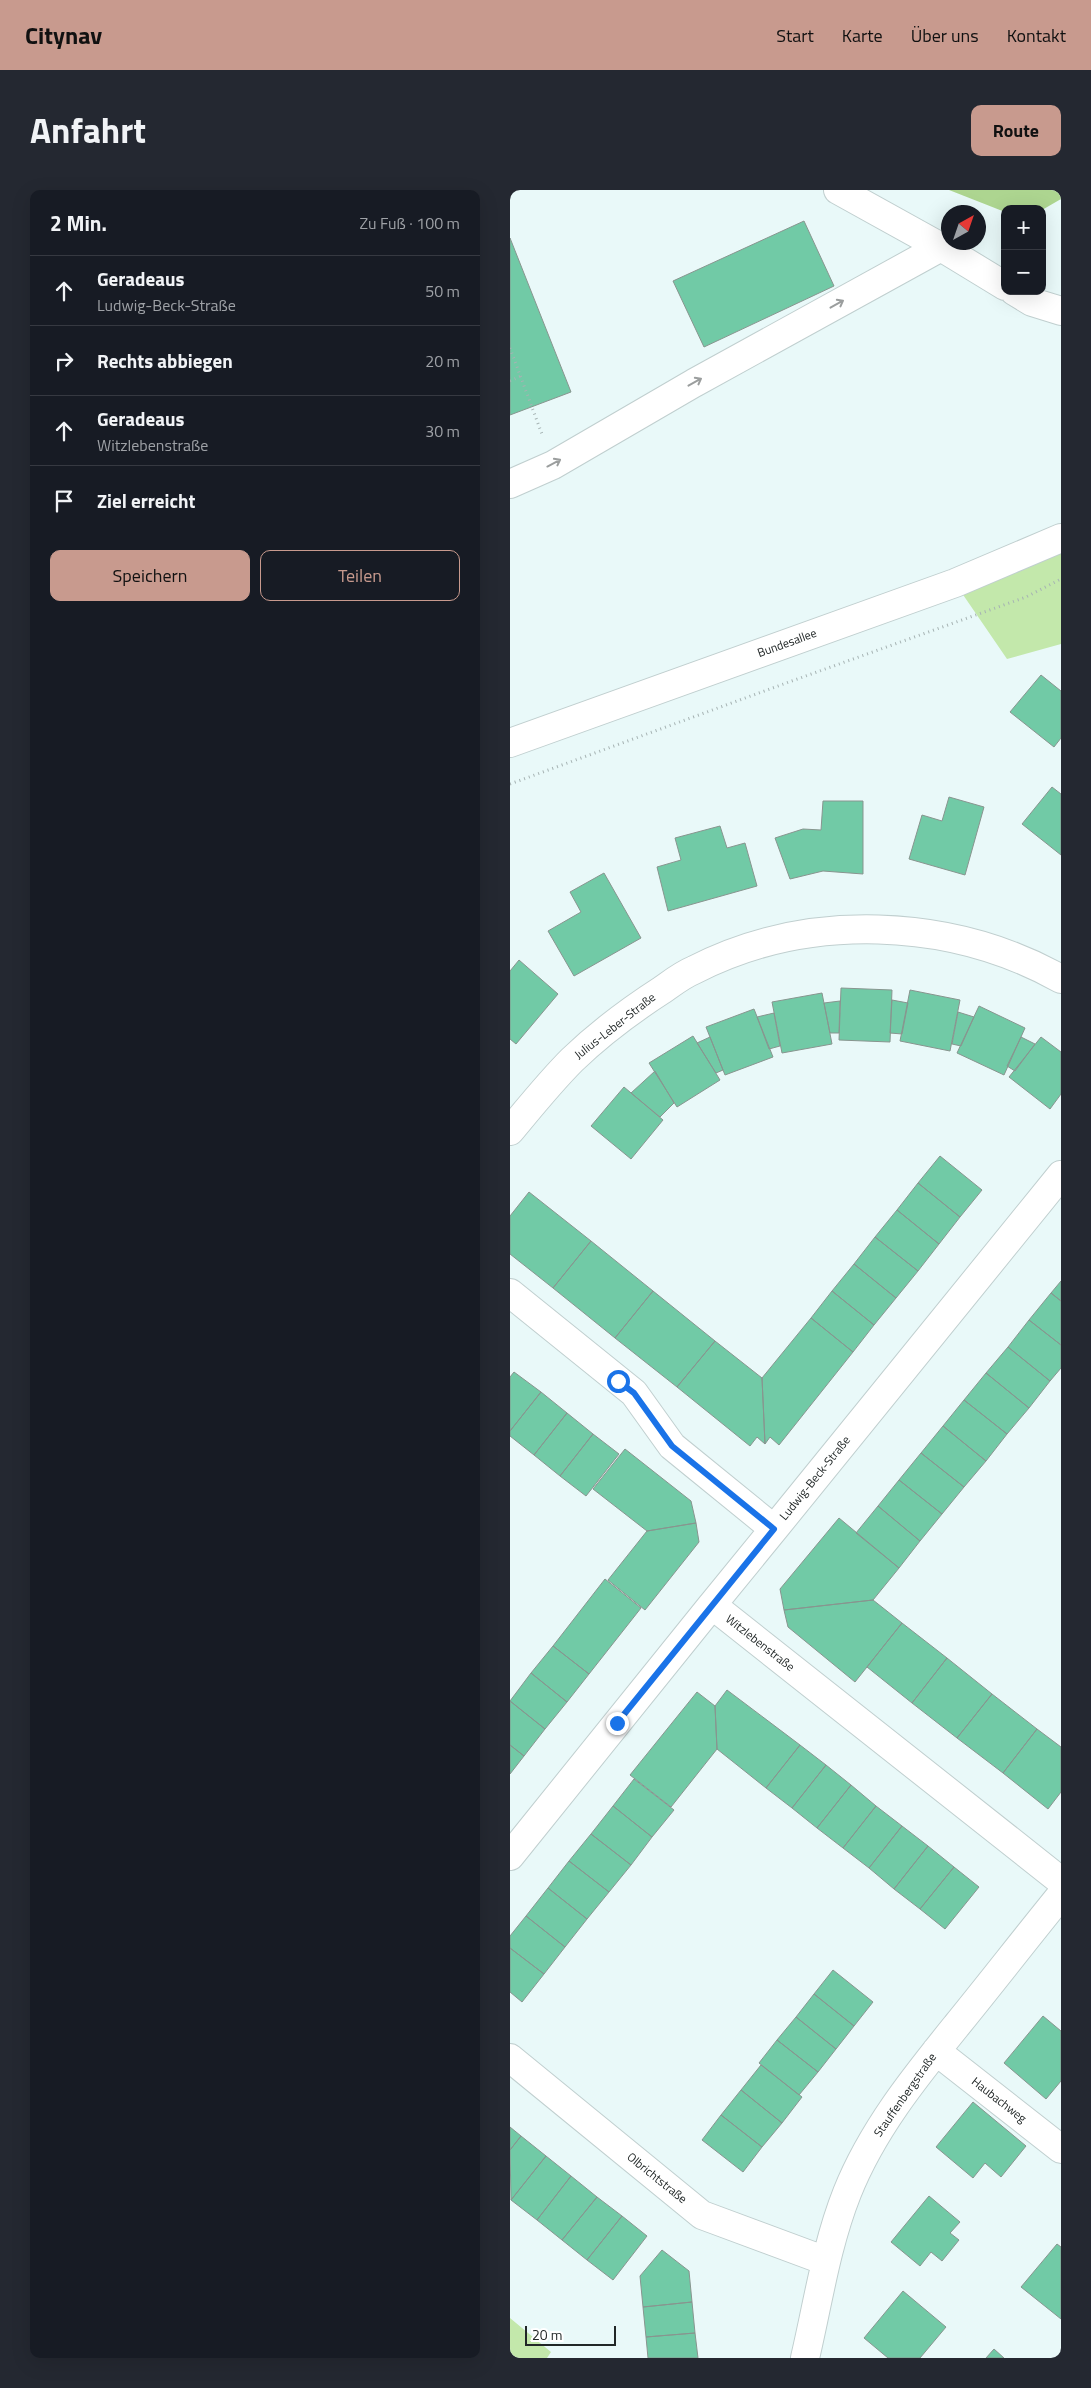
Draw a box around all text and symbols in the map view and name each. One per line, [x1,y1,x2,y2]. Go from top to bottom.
text: Citynav [25,17,102,53]
text: Start [776,22,814,49]
text: Karte [842,22,883,49]
text: Über uns [911,22,979,49]
text: Kontakt [1007,22,1066,49]
text: Anfahrt [30,103,146,157]
button: Route [971,105,1061,156]
north arrow [941,205,986,250]
map controls [1001,205,1046,295]
button: + [1001,205,1046,250]
text: 2 Min. [50,207,107,239]
text: Zu Fuß · 100 m [359,211,460,235]
button: − [1001,250,1046,295]
text: Geradeaus [97,264,184,293]
icon: ahead [50,277,78,305]
text: 50 m [425,279,460,303]
text: Ludwig-Beck-Straße [97,293,236,317]
one-way arrow [829,298,844,308]
text: Rechts abbiegen [97,346,233,375]
icon: right [50,347,78,375]
text: 20 m [425,349,460,373]
one-way arrow [687,377,702,387]
text: Geradeaus [97,404,184,433]
icon: ahead [50,417,78,445]
text: 30 m [425,419,460,443]
text: Witzlebenstraße [97,433,208,457]
one-way arrow [546,458,561,467]
text: Ziel erreicht [97,486,195,515]
icon: arrive [50,487,78,515]
button: Speichern [50,550,250,601]
button: Teilen [260,550,460,601]
street label: Bundesallee [755,623,819,662]
street label: Julius-Leber-Straße [570,988,659,1063]
route start [607,1370,630,1393]
street label: Ludwig-Beck-Straße [774,1431,855,1524]
street label: Witzlebenstraße [722,1609,799,1676]
route end [606,1712,629,1735]
street label: Stauffenbergstraße [868,2049,941,2141]
street label: Haubachweg [968,2072,1031,2127]
street label: Olbrichtstraße [623,2147,691,2208]
scale bar [525,2323,616,2346]
text: 20 m [532,2324,562,2345]

